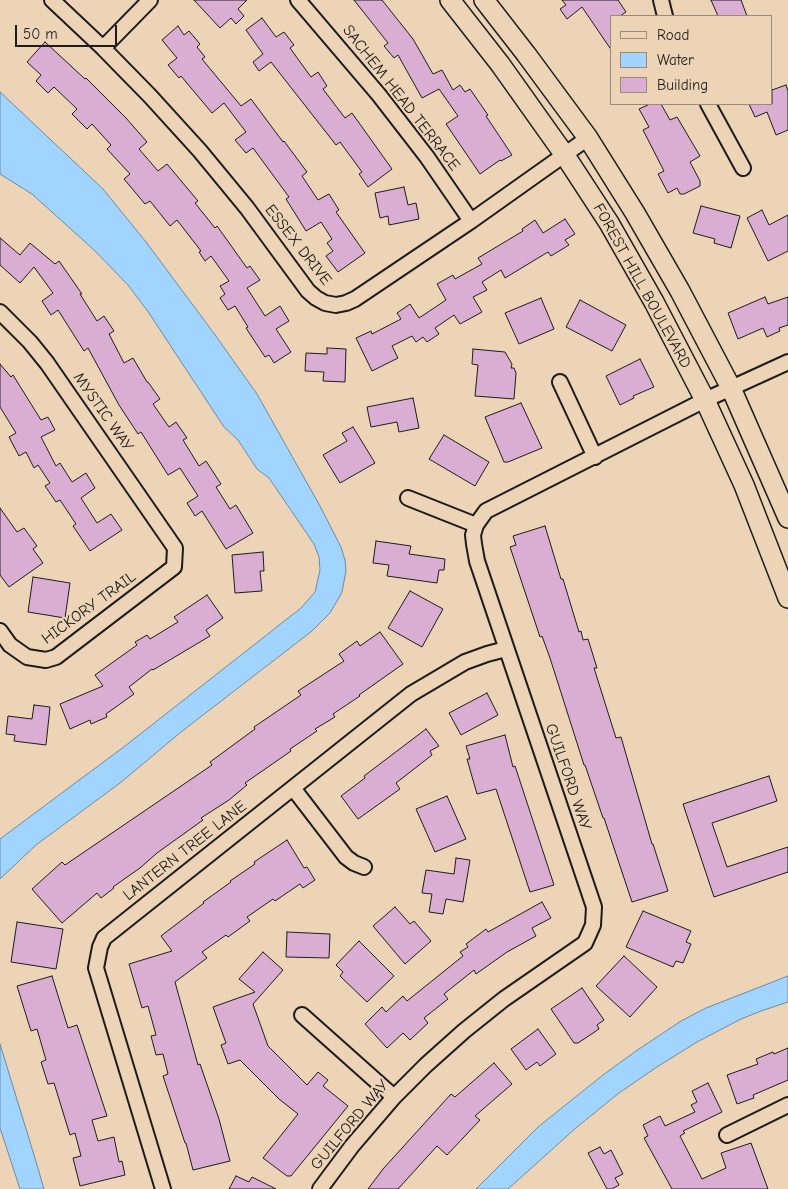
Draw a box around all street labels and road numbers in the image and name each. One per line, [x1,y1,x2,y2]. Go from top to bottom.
street label: SACHEM HEAD TERRACE [338,21,464,175]
street label: FOREST HILL BOULEVARD [589,200,695,372]
street label: ESSEX DRIVE [260,201,336,289]
street label: MYSTIC WAY [69,369,137,455]
street label: HICKORY TRAIL [38,567,140,649]
street label: GUILFORD WAY [541,721,595,833]
street label: LANTERN TREE LANE [120,797,250,905]
street label: GUILFORD WAY [307,1076,393,1174]

